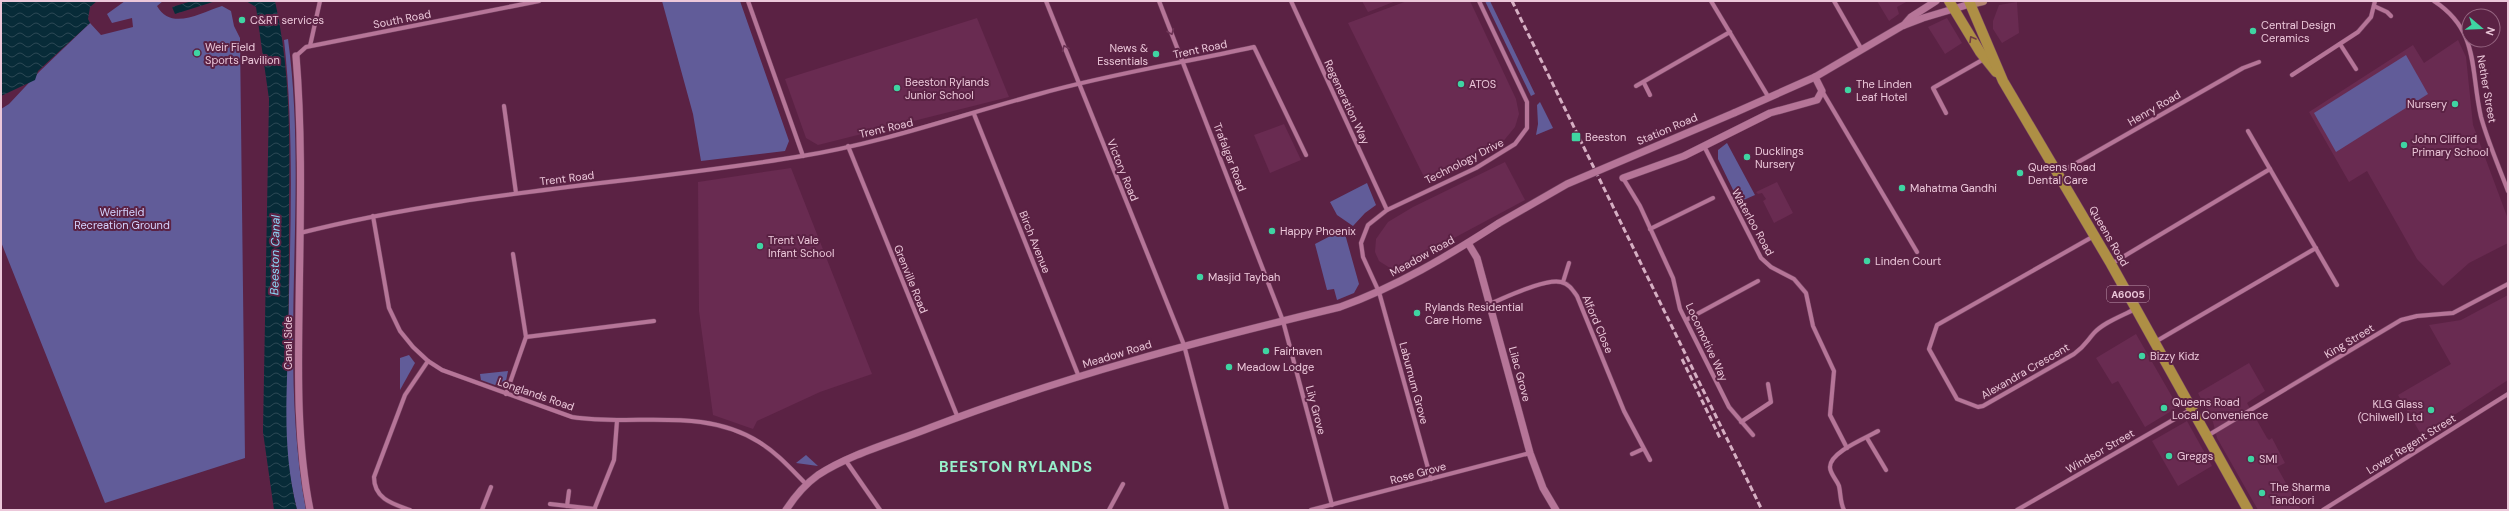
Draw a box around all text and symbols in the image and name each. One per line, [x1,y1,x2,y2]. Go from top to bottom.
street label: South Road [372,7,432,31]
north arrow [2461,8,2501,48]
place label: C&RT services [250,13,324,27]
marker: C&RT services [237,15,247,25]
place label: Central Design Ceramics [2261,18,2336,45]
text: N [2483,25,2498,37]
marker: Central Design Ceramics [2248,26,2258,36]
one-way arrow [1166,27,1174,35]
street label: Trent Road [1172,36,1228,62]
one-way arrow [1969,36,1977,43]
place label: Weir Field Sports Pavilion [205,40,280,67]
place label: News & Essentials [1097,41,1148,68]
one-way arrow [1061,44,1069,51]
marker: Weir Field Sports Pavilion [192,48,202,58]
marker: News & Essentials [1151,49,1161,59]
street label: Nether Street [2474,54,2500,124]
street label: Regeneration Way [1321,57,1373,147]
place label: Beeston Rylands Junior School [905,75,989,102]
place label: ATOS [1469,77,1496,91]
place label: The Linden Leaf Hotel [1856,77,1912,104]
marker: ATOS [1456,79,1466,89]
marker: Beeston Rylands Junior School [892,83,902,93]
marker: The Linden Leaf Hotel [1843,85,1853,95]
street label: Henry Road [2125,87,2183,129]
place label: Nursery [2407,97,2447,111]
marker: Nursery [2450,99,2460,109]
street label: Station Road [1634,110,1700,148]
street label: Trent Road [858,115,914,141]
street label: Trafalgar Road [1211,121,1250,193]
place label: Beeston [1585,130,1626,144]
marker: Beeston [1570,131,1582,143]
place label: John Clifford Primary School [2412,132,2488,159]
street label: Technology Drive [1422,135,1506,187]
street label: Victory Road [1104,137,1142,203]
marker: John Clifford Primary School [2399,140,2409,150]
place label: Ducklings Nursery [1755,144,1804,171]
marker: Ducklings Nursery [1742,152,1752,162]
place label: Queens Road Dental Care [2028,160,2096,187]
street label: Trent Road [539,168,595,188]
marker: Queens Road Dental Care [2015,168,2025,178]
place label: Mahatma Gandhi [1910,181,1997,195]
marker: Mahatma Gandhi [1897,183,1907,193]
street label: Waterloo Road [1729,186,1777,258]
street label: Queens Road [2086,203,2132,269]
park label: Weirfield Recreation Ground [74,205,170,232]
street label: Birch Avenue [1016,209,1054,275]
water label: Beeston Canal [266,214,284,295]
place label: Happy Phoenix [1280,224,1356,238]
marker: Happy Phoenix [1267,226,1277,236]
street label: Meadow Road [1387,232,1457,279]
place label: Trent Vale Infant School [768,233,834,260]
marker: Trent Vale Infant School [755,241,765,251]
street label: Grenville Road [891,243,931,315]
place label: Linden Court [1875,254,1941,268]
marker: Linden Court [1862,256,1872,266]
place label: Masjid Taybah [1208,270,1280,284]
marker: Masjid Taybah [1195,272,1205,282]
road number: A6005 [2107,286,2149,302]
street label: Alford Close [1579,293,1617,355]
place label: Rylands Residential Care Home [1425,300,1523,327]
street label: Locomotive Way [1683,301,1731,383]
marker: Rylands Residential Care Home [1412,308,1422,318]
street label: Canal Side [281,316,295,370]
street label: King Street [2322,321,2376,361]
street label: Meadow Road [1081,337,1153,371]
street label: Laburnum Grove [1396,340,1432,426]
street label: Alexandra Crescent [1978,340,2072,402]
place label: Fairhaven [1274,344,1322,358]
street label: Lilac Grove [1506,345,1534,403]
marker: Fairhaven [1261,346,1271,356]
place label: Bizzy Kidz [2150,349,2199,363]
marker: Bizzy Kidz [2137,351,2147,361]
place label: Meadow Lodge [1237,360,1314,374]
marker: Meadow Lodge [1224,362,1234,372]
street label: Longlands Road [496,374,576,414]
street label: Lily Grove [1303,384,1329,436]
place label: Queens Road Local Convenience [2172,395,2268,422]
place label: KLG Glass (Chilwell) Ltd [2358,397,2423,424]
marker: Queens Road Local Convenience [2159,403,2169,413]
marker: KLG Glass (Chilwell) Ltd [2426,405,2436,415]
street label: Lower Regent Street [2364,411,2458,477]
street label: Windsor Street [2063,426,2137,476]
place label: Greggs [2177,449,2213,463]
marker: Greggs [2164,451,2174,461]
place label: SMI [2259,452,2277,466]
marker: SMI [2246,454,2256,464]
district label: BEESTON RYLANDS [939,457,1093,477]
street label: Rose Grove [1388,459,1448,487]
place label: The Sharma Tandoori [2270,480,2330,507]
marker: The Sharma Tandoori [2257,488,2267,498]

